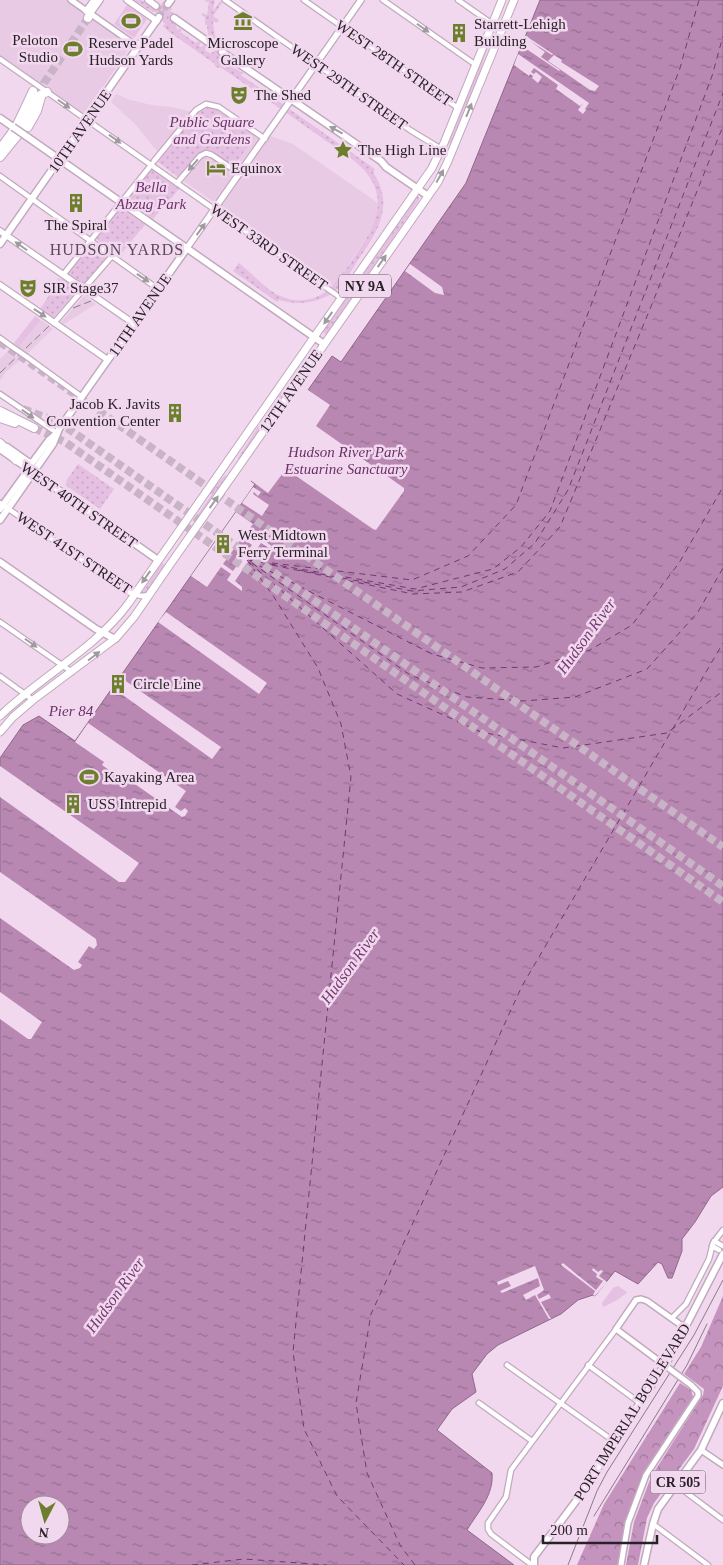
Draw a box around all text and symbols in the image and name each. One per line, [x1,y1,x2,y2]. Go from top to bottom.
sports icon: Reserve Padel Hudson Yards [120,10,142,32]
museum icon: Microscope Gallery [232,10,254,32]
place label: Starrett-Lehigh Building [474,16,566,49]
street label: WEST 28TH STREET [333,17,455,109]
building icon: Starrett-Lehigh Building [448,22,470,44]
one-way arrow [416,23,430,33]
place label: Peloton Studio [12,32,58,65]
place label: Reserve Padel Hudson Yards [88,35,174,68]
place label: Microscope Gallery [208,35,279,68]
sports icon: Peloton Studio [62,38,84,60]
street label: WEST 29TH STREET [288,41,410,133]
theatre icon: The Shed [228,84,250,106]
street label: 10TH AVENUE [45,86,115,176]
place label: The Shed [254,87,312,103]
one-way arrow [57,99,70,109]
one-way arrow [465,102,473,117]
park label: Public Square and Gardens [169,114,255,147]
one-way arrow [328,126,343,134]
one-way arrow [108,134,121,144]
place icon: The High Line [332,139,354,161]
place label: The High Line [358,142,447,158]
hotel icon: Equinox [205,157,227,179]
one-way arrow [187,158,198,171]
place label: Equinox [231,160,282,176]
one-way arrow [436,170,445,183]
park label: Bella Abzug Park [115,179,187,212]
building icon: The Spiral [65,192,87,214]
street label: WEST 33RD STREET [208,201,330,293]
place label: The Spiral [45,217,107,233]
one-way arrow [196,222,206,236]
one-way arrow [15,241,28,251]
district label: HUDSON YARDS [50,241,184,258]
one-way arrow [377,255,387,268]
street label: 11TH AVENUE [106,271,174,359]
one-way arrow [136,273,149,283]
road number: NY 9A [339,274,391,298]
theatre icon: SIR Stage37 [17,277,39,299]
place label: SIR Stage37 [43,280,119,296]
one-way arrow [33,308,47,318]
one-way arrow [323,311,333,325]
street label: 12TH AVENUE [256,346,326,436]
place label: Jacob K. Javits Convention Center [46,396,160,429]
building icon: Jacob K. Javits Convention Center [164,402,186,424]
one-way arrow [22,409,35,419]
park label: Hudson River Park Estuarine Sanctuary [284,444,408,477]
street label: WEST 40TH STREET [18,459,140,551]
one-way arrow [209,495,219,509]
street label: WEST 41ST STREET [13,509,135,597]
place label: West Midtown Ferry Terminal [238,527,328,560]
building icon: West Midtown Ferry Terminal [212,533,234,555]
one-way arrow [141,571,151,584]
water label: Hudson River [553,595,619,678]
one-way arrow [24,638,38,648]
one-way arrow [87,651,101,661]
building icon: Circle Line [107,673,129,695]
place label: Circle Line [133,676,201,692]
park label: Pier 84 [48,703,94,719]
sports icon: Kayaking Area [78,766,100,788]
place label: Kayaking Area [104,769,195,785]
building icon: USS Intrepid [62,793,84,815]
place label: USS Intrepid [88,796,167,812]
water label: Hudson River [317,925,383,1008]
water label: Hudson River [82,1254,148,1337]
street label: PORT IMPERIAL BOULEVARD [571,1320,693,1503]
road number: CR 505 [650,1470,706,1494]
north arrow [20,1495,70,1545]
scale bar [543,1512,657,1544]
text: 200 m [550,1522,588,1538]
text: N [38,1524,50,1540]

